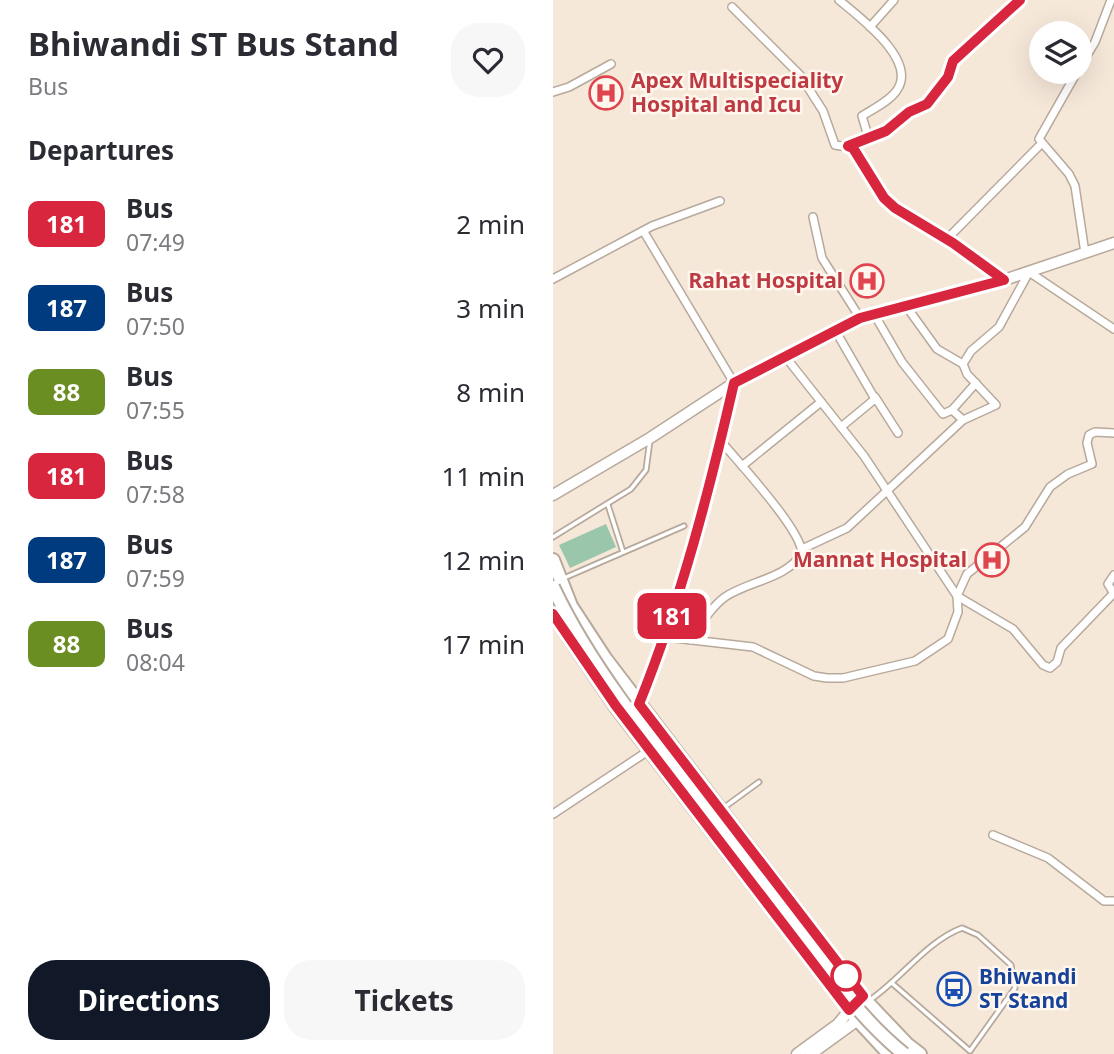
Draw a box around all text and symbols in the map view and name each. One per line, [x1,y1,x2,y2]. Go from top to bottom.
text: Bhiwandi ST Bus Stand [28,21,399,66]
map controls [1029,21,1092,84]
button: layers [1029,21,1092,84]
button: heart [451,23,525,97]
place label: Apex Multispeciality Hospital and Icu [631,66,843,118]
text: Bus [28,70,68,102]
hospital icon: Apex Multispeciality Hospital and Icu [587,74,625,112]
text: Departures [28,132,174,168]
text: Bus [126,190,173,226]
text: 2 min [456,206,525,242]
text: 181 [46,207,87,240]
text: 07:49 [126,226,185,258]
hospital icon: Rahat Hospital [848,262,886,300]
place label: Rahat Hospital [689,266,843,294]
text: Bus [126,274,173,310]
text: 3 min [456,290,525,326]
text: 187 [46,291,87,324]
text: 07:50 [126,310,185,342]
text: Bus [126,358,173,394]
text: 8 min [456,374,525,410]
text: 88 [53,375,80,408]
text: 07:55 [126,394,185,426]
text: Bus [126,442,173,478]
text: 11 min [441,458,525,494]
text: 181 [46,459,87,492]
text: 07:58 [126,478,185,510]
text: Bus [126,526,173,562]
hospital icon: Mannat Hospital [973,541,1011,579]
text: 12 min [441,542,525,578]
text: 187 [46,543,87,576]
place label: Mannat Hospital [793,545,967,573]
text: 07:59 [126,562,185,594]
line badge: 181 [632,593,712,639]
text: 181 [651,599,693,632]
text: Bus [126,610,173,646]
text: 17 min [441,626,525,662]
text: 88 [53,627,80,660]
text: 08:04 [126,646,185,678]
button: Directions [28,960,270,1040]
button: Tickets [284,960,525,1040]
unlabelled marker [831,961,861,991]
place label: Bhiwandi ST Stand [979,962,1077,1014]
bus stop icon: Bhiwandi ST Stand [935,970,973,1008]

